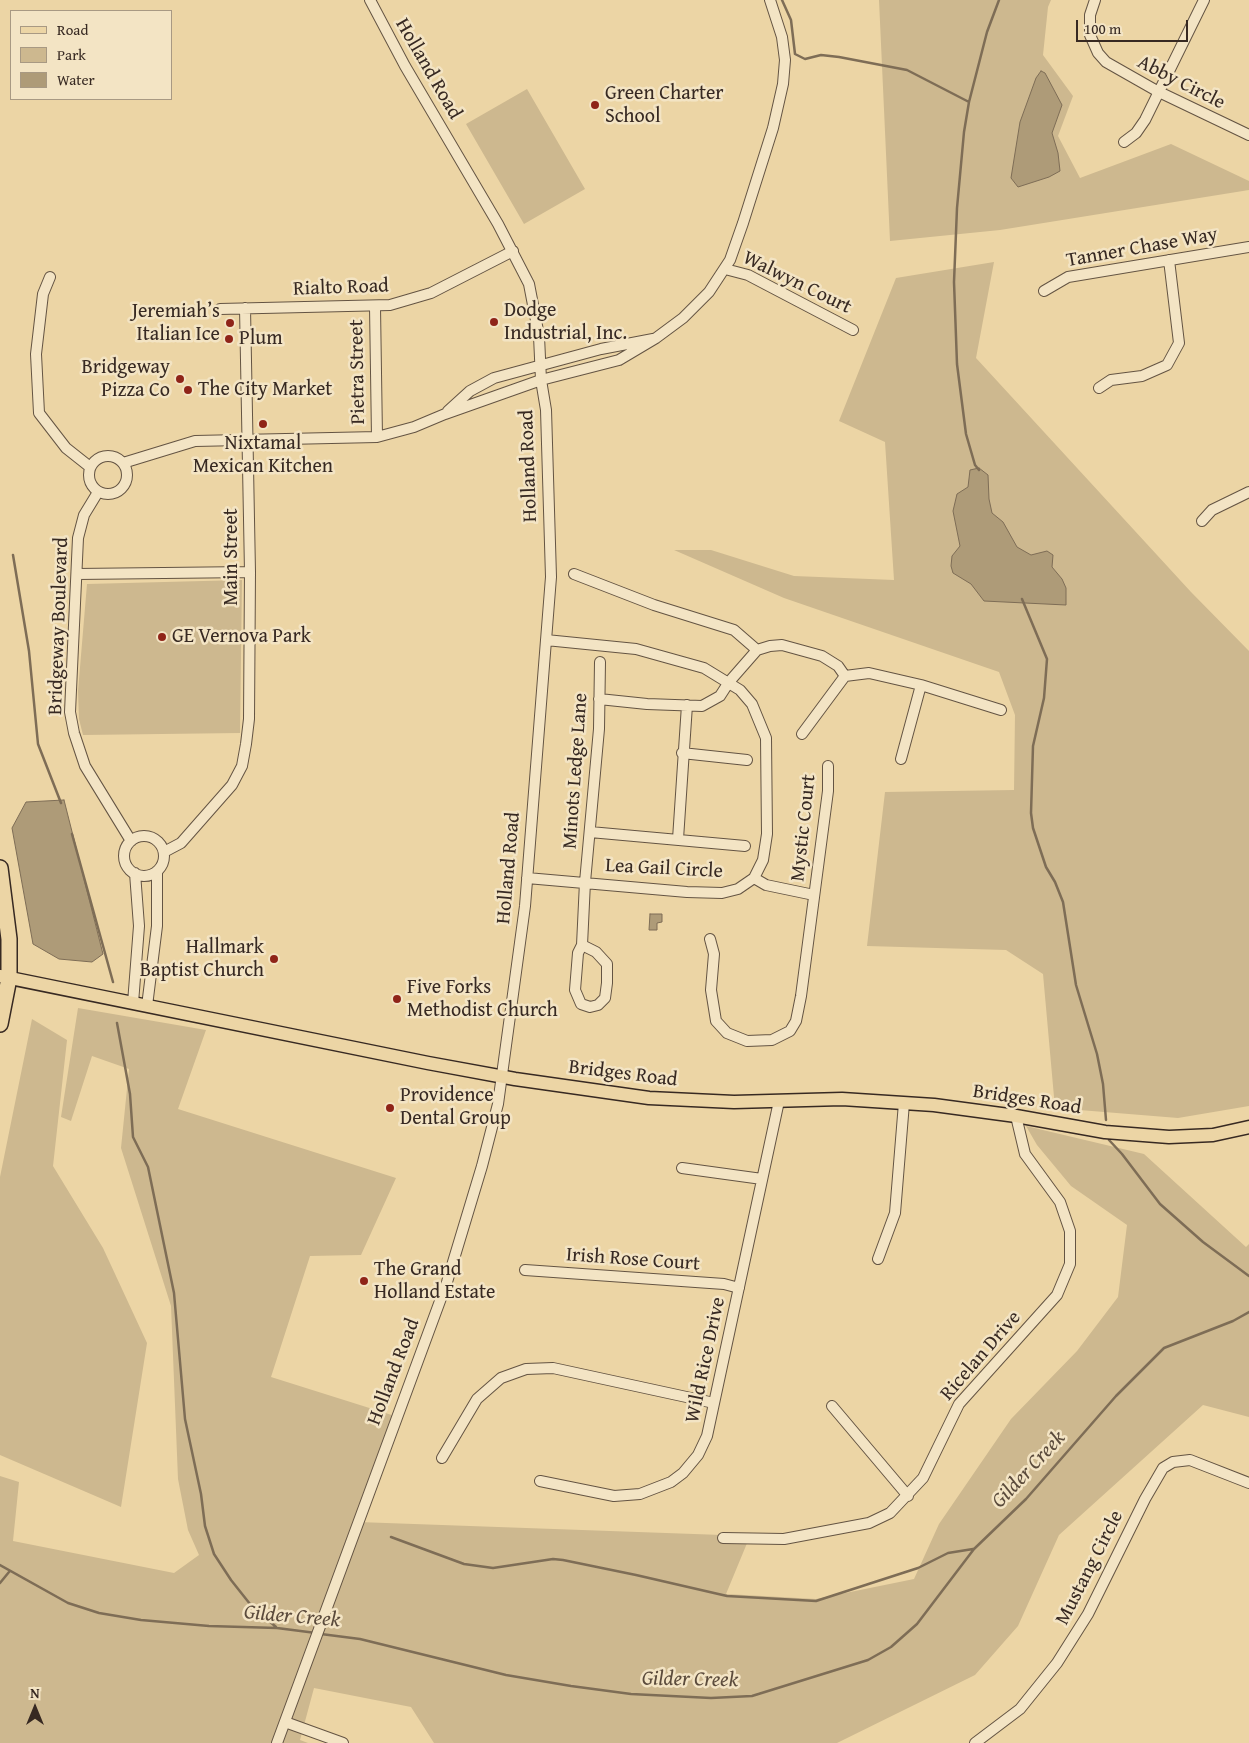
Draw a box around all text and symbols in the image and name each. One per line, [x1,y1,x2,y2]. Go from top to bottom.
legend [10,10,172,100]
scale bar [1079,10,1192,42]
street label: Holland Road [390,14,466,124]
text: 100 m [1084,18,1121,39]
text: Road [57,19,88,40]
text: Park [57,44,86,65]
street label: Abby Circle [1133,51,1229,115]
text: Water [57,69,95,90]
place label: Green Charter School [605,82,724,129]
marker: Green Charter School [589,99,601,111]
street label: Tanner Chase Way [1064,223,1220,273]
street label: Walwyn Court [739,246,855,320]
street label: Rialto Road [293,274,389,302]
place label: Dodge Industrial, Inc. [504,299,627,346]
place label: Jeremiah’s Italian Ice [132,300,220,347]
marker: Dodge Industrial, Inc. [488,316,500,328]
marker: Jeremiah’s Italian Ice [224,317,236,329]
street label: Pietra Street [345,319,371,425]
place label: Plum [239,327,283,351]
marker: Plum [223,333,235,345]
place label: Bridgeway Pizza Co [81,356,170,403]
marker: Bridgeway Pizza Co [174,373,186,385]
place label: The City Market [198,378,332,402]
marker: The City Market [182,384,194,396]
street label: Holland Road [515,409,543,523]
marker: Nixtamal Mexican Kitchen [257,418,269,430]
place label: Nixtamal Mexican Kitchen [193,432,333,479]
street label: Main Street [220,508,244,606]
street label: Bridgeway Boulevard [44,537,74,715]
place label: GE Vernova Park [172,625,311,649]
marker: GE Vernova Park [156,631,168,643]
street label: Minots Ledge Lane [559,692,593,850]
street label: Mystic Court [786,773,822,883]
street label: Holland Road [492,811,526,925]
street label: Lea Gail Circle [605,854,723,884]
place label: Hallmark Baptist Church [140,936,264,983]
marker: Hallmark Baptist Church [268,953,280,965]
place label: Five Forks Methodist Church [407,976,558,1023]
marker: Five Forks Methodist Church [391,993,403,1005]
street label: Bridges Road [567,1055,679,1093]
street label: Bridges Road [971,1080,1083,1120]
place label: Providence Dental Group [400,1084,511,1131]
marker: Providence Dental Group [384,1102,396,1114]
street label: Irish Rose Court [565,1243,701,1277]
place label: The Grand Holland Estate [374,1258,495,1305]
marker: The Grand Holland Estate [358,1275,370,1287]
street label: Wild Rice Drive [681,1295,731,1425]
street label: Ricelan Drive [936,1306,1026,1406]
street label: Holland Road [363,1315,425,1429]
water label: Gilder Creek [987,1426,1071,1514]
street label: Mustang Circle [1051,1507,1129,1629]
water label: Gilder Creek [243,1600,341,1634]
water label: Gilder Creek [642,1667,738,1693]
north arrow [10,1683,60,1733]
text: N [30,1683,40,1703]

